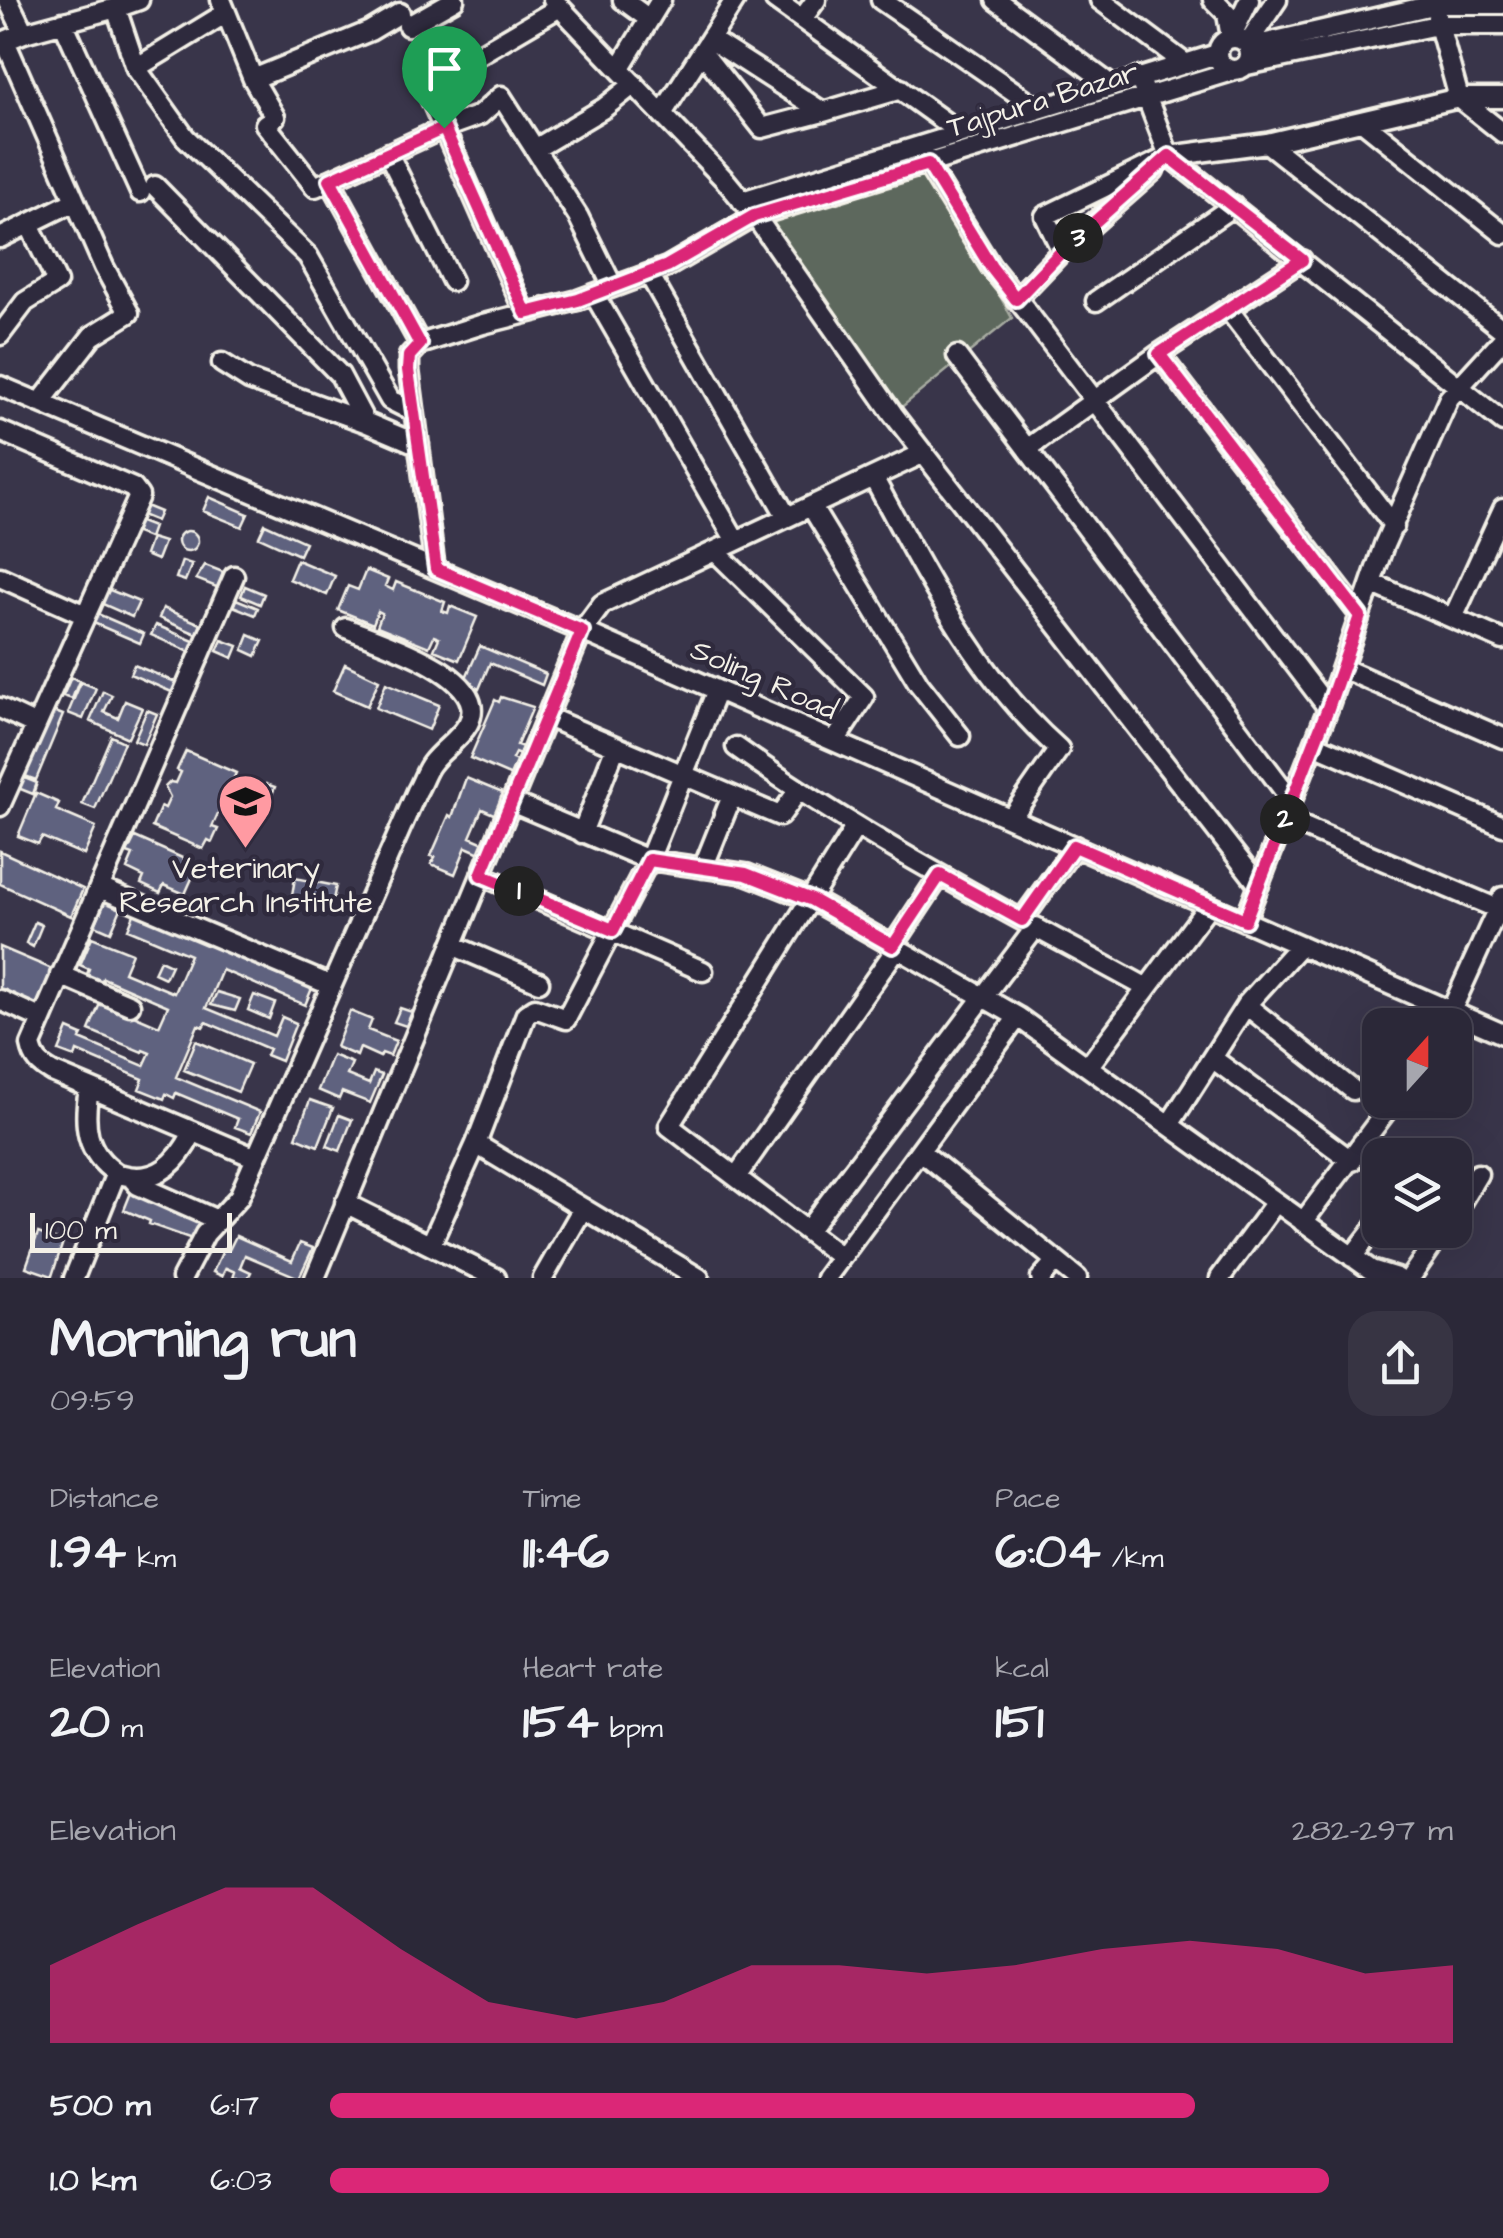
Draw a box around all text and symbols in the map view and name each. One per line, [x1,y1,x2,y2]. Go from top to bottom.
pin [402,26,487,129]
icon: arrive [417,41,472,96]
street label: Tajpura Bazar [942,51,1144,149]
pin: 3 [1053,213,1103,263]
text: 3 [1071,218,1085,257]
street label: Soling Road [683,629,844,732]
school or university icon: Veterinary Research Institute [216,771,276,850]
pin: 2 [1260,794,1310,844]
text: 2 [1277,799,1293,838]
place label: Veterinary Research Institute [119,848,373,924]
pin: 1 [494,866,544,916]
text: 1 [517,871,521,910]
north arrow [1362,1008,1472,1118]
map controls [1362,1008,1472,1248]
button: layers [1362,1138,1472,1248]
scale bar [30,1208,232,1252]
text: 100 m [45,1211,117,1250]
text: Morning run [50,1302,356,1378]
button: share [1348,1311,1453,1416]
text: 09:59 [50,1378,135,1423]
text: Distance [50,1479,159,1518]
text: Time [523,1479,581,1518]
text: Pace [995,1479,1060,1518]
text: 1.94 [50,1518,126,1587]
text: 11:46 [523,1518,609,1587]
text: 6:04 [995,1518,1101,1587]
text: km [126,1539,176,1578]
text: /km [1101,1539,1164,1578]
text: Elevation [50,1649,160,1688]
text: Heart rate [523,1649,663,1688]
text: kcal [995,1649,1049,1688]
text: 20 [50,1688,110,1757]
text: 154 [523,1688,599,1757]
text: 151 [995,1688,1044,1757]
text: m [110,1709,143,1748]
text: bpm [599,1709,663,1748]
text: Elevation [50,1808,176,1853]
text: 282–297 m [1292,1808,1453,1853]
text: 500 m [50,2083,151,2128]
text: 6:17 [210,2083,259,2128]
text: 1.0 km [50,2158,136,2203]
text: 6:03 [210,2158,272,2203]

